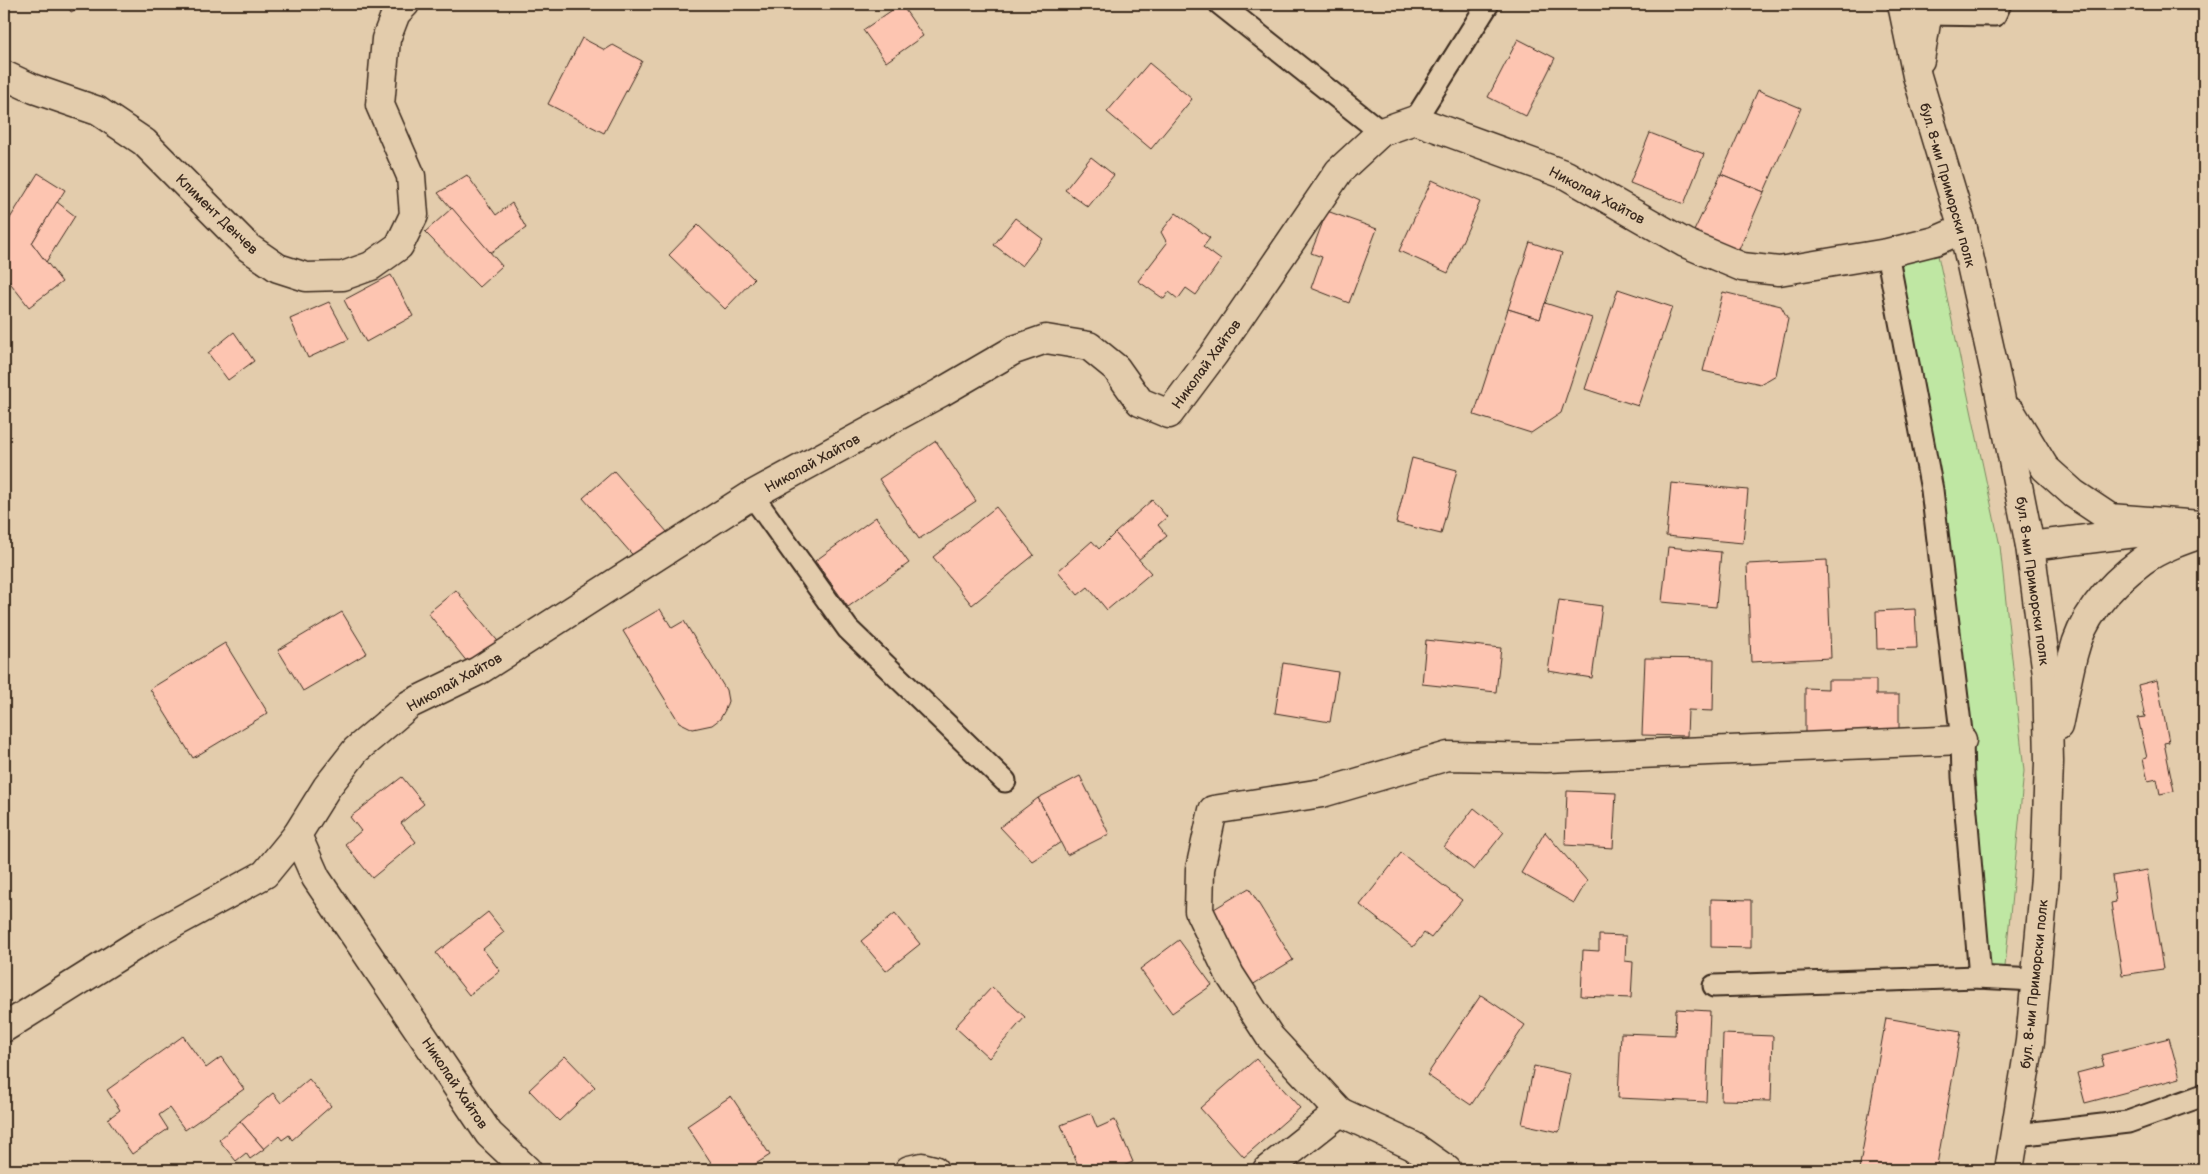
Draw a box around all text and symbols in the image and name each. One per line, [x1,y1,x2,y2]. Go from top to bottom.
street label: бул. 8-ми Приморски полк [1916,101,1979,270]
street label: Николай Хайтов [1546,163,1648,228]
street label: Климент Денчев [172,171,262,258]
street label: Николай Хайтов [1168,316,1245,412]
street label: Николай Хайтов [762,430,863,497]
street label: бул. 8-ми Приморски полк [2012,496,2053,667]
street label: Николай Хайтов [404,649,505,716]
street label: бул. 8-ми Приморски полк [2017,898,2052,1069]
street label: Николай Хайтов [418,1035,492,1133]

